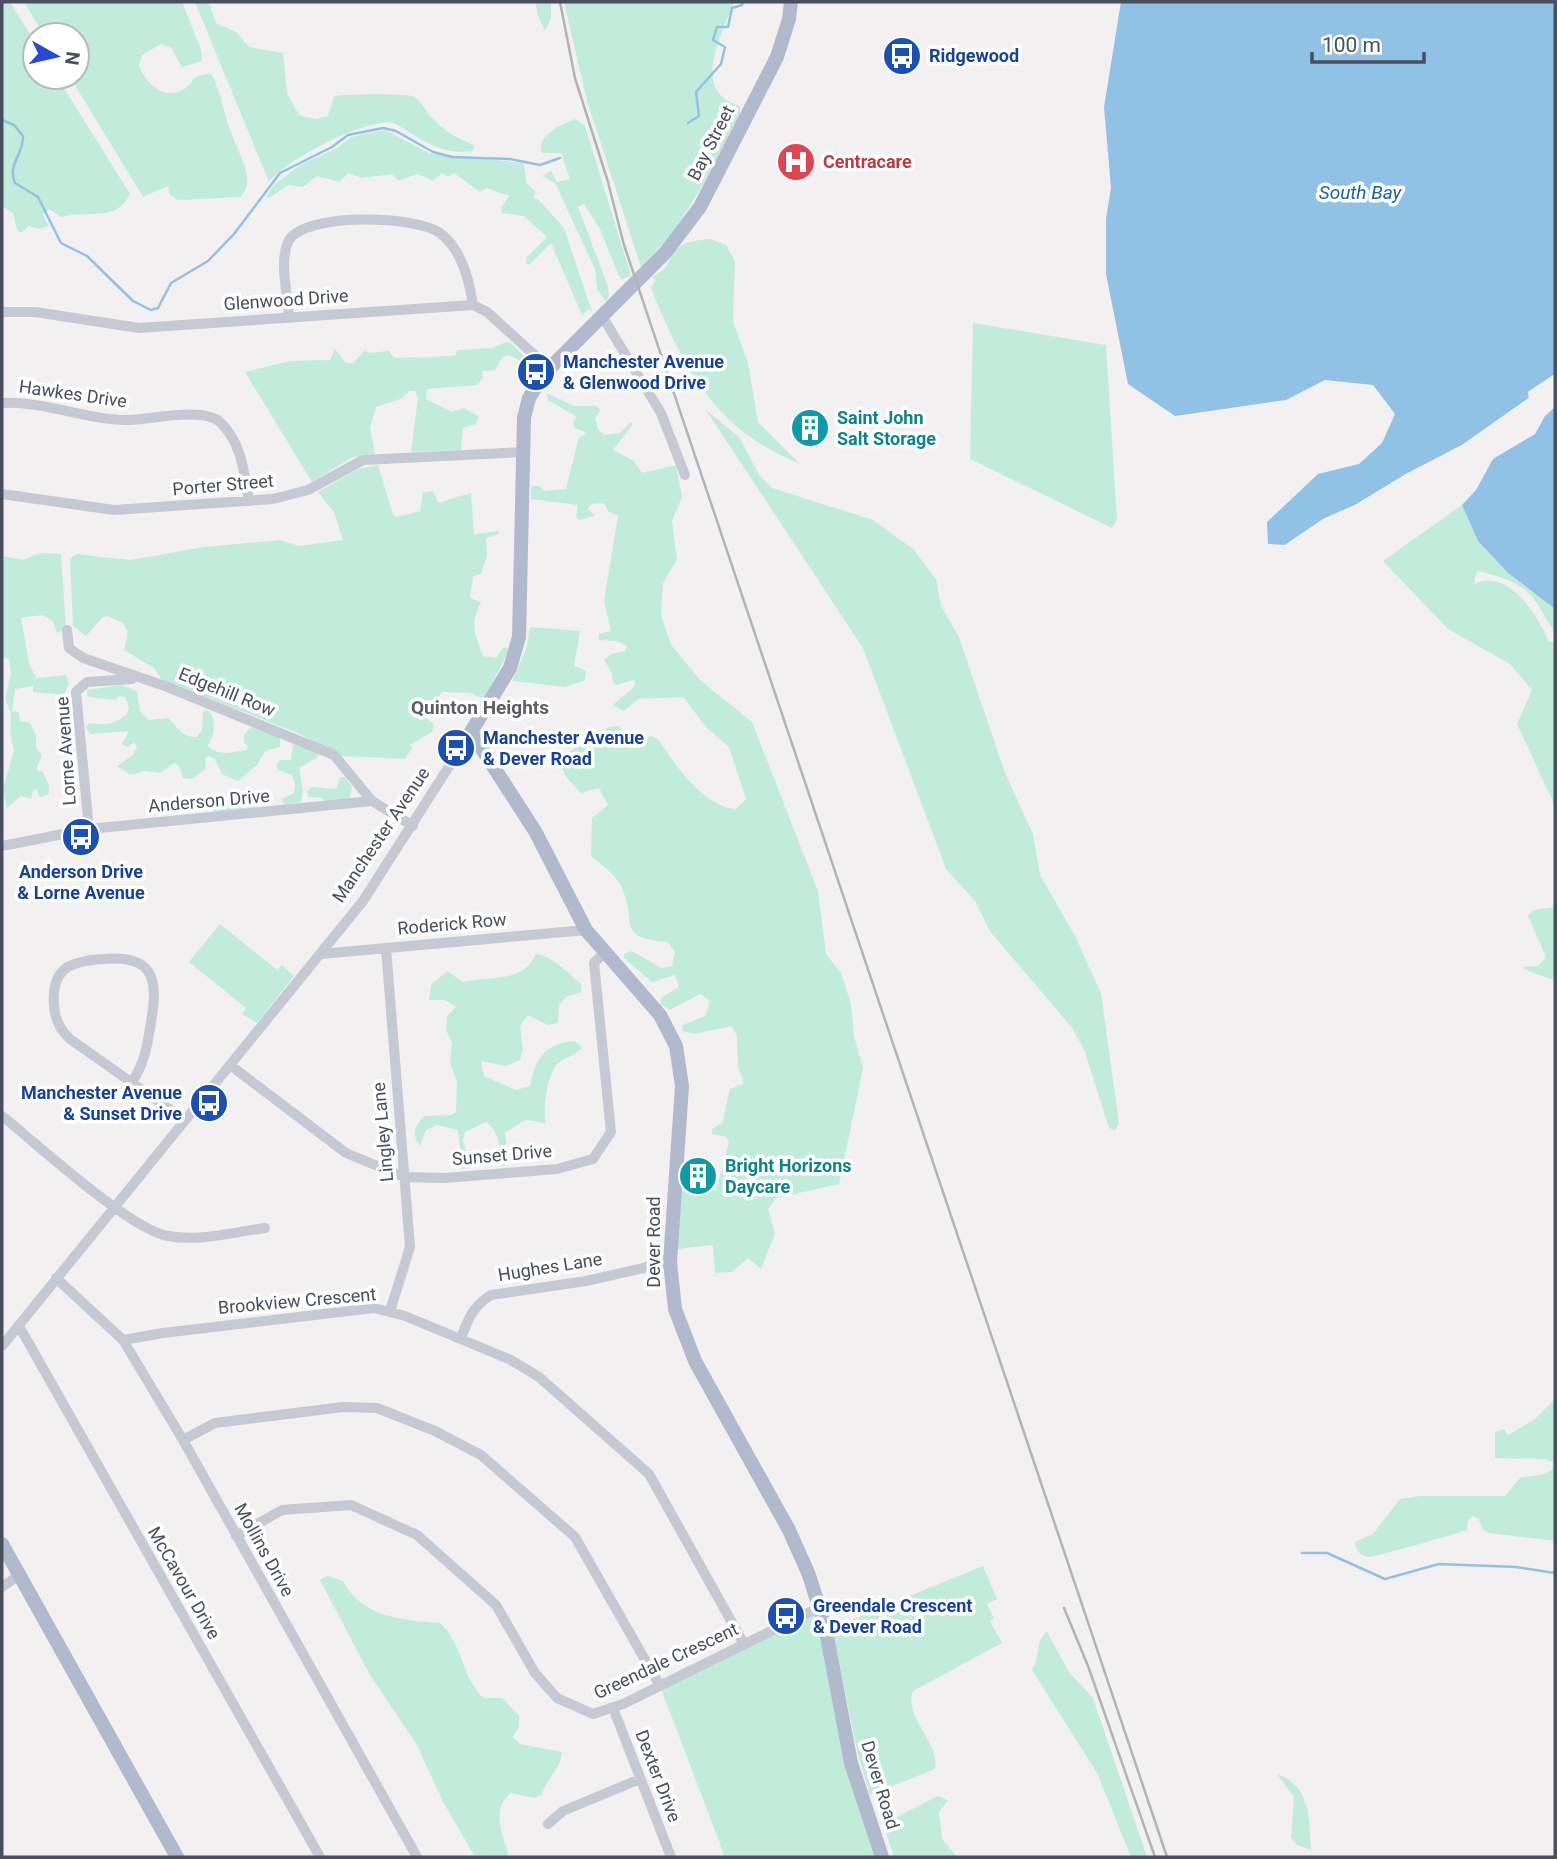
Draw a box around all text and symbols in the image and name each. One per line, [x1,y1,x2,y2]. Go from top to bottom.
north arrow [21,21,91,91]
scale bar [1312,21,1424,65]
text: 100 m [1322,33,1381,57]
bus stop icon: Ridgewood [881,35,923,77]
place label: Ridgewood [929,45,1019,66]
text: N [60,50,85,67]
street label: Bay Street [683,102,738,184]
hospital icon: Centracare [775,141,817,183]
place label: Centracare [823,151,912,172]
water label: South Bay [1319,181,1403,204]
street label: Glenwood Drive [223,285,349,314]
bus stop icon: Manchester Avenue & Glenwood Drive [515,351,557,393]
place label: Manchester Avenue & Glenwood Drive [563,351,724,393]
street label: Hawkes Drive [18,376,128,411]
building icon: Saint John Salt Storage [789,407,831,449]
place label: Saint John Salt Storage [837,407,936,449]
street label: Porter Street [171,470,275,499]
street label: Edgehill Row [176,663,279,721]
street label: Lorne Avenue [51,696,80,806]
district label: Quinton Heights [411,696,549,719]
bus stop icon: Manchester Avenue & Dever Road [435,727,477,769]
place label: Manchester Avenue & Dever Road [483,727,644,769]
street label: Manchester Avenue [328,763,434,906]
street label: Anderson Drive [147,785,271,816]
bus stop icon: Anderson Drive & Lorne Avenue [60,816,102,858]
place label: Anderson Drive & Lorne Avenue [17,861,145,903]
street label: Roderick Row [397,908,508,939]
street label: Lingley Lane [368,1081,397,1183]
place label: Manchester Avenue & Sunset Drive [21,1082,182,1124]
bus stop icon: Manchester Avenue & Sunset Drive [188,1082,230,1124]
street label: Sunset Drive [451,1140,553,1169]
building icon: Bright Horizons Daycare [677,1155,719,1197]
place label: Bright Horizons Daycare [725,1155,852,1197]
street label: Dever Road [643,1196,664,1288]
street label: Hughes Lane [496,1248,603,1285]
street label: Brookview Crescent [217,1283,377,1318]
street label: Mollins Drive [230,1500,299,1600]
street label: McCavour Drive [144,1523,225,1643]
bus stop icon: Greendale Crescent & Dever Road [765,1595,807,1637]
place label: Greendale Crescent & Dever Road [813,1595,972,1637]
street label: Greendale Crescent [590,1618,741,1703]
street label: Dexter Drive [631,1727,686,1825]
street label: Dever Road [857,1738,904,1832]

